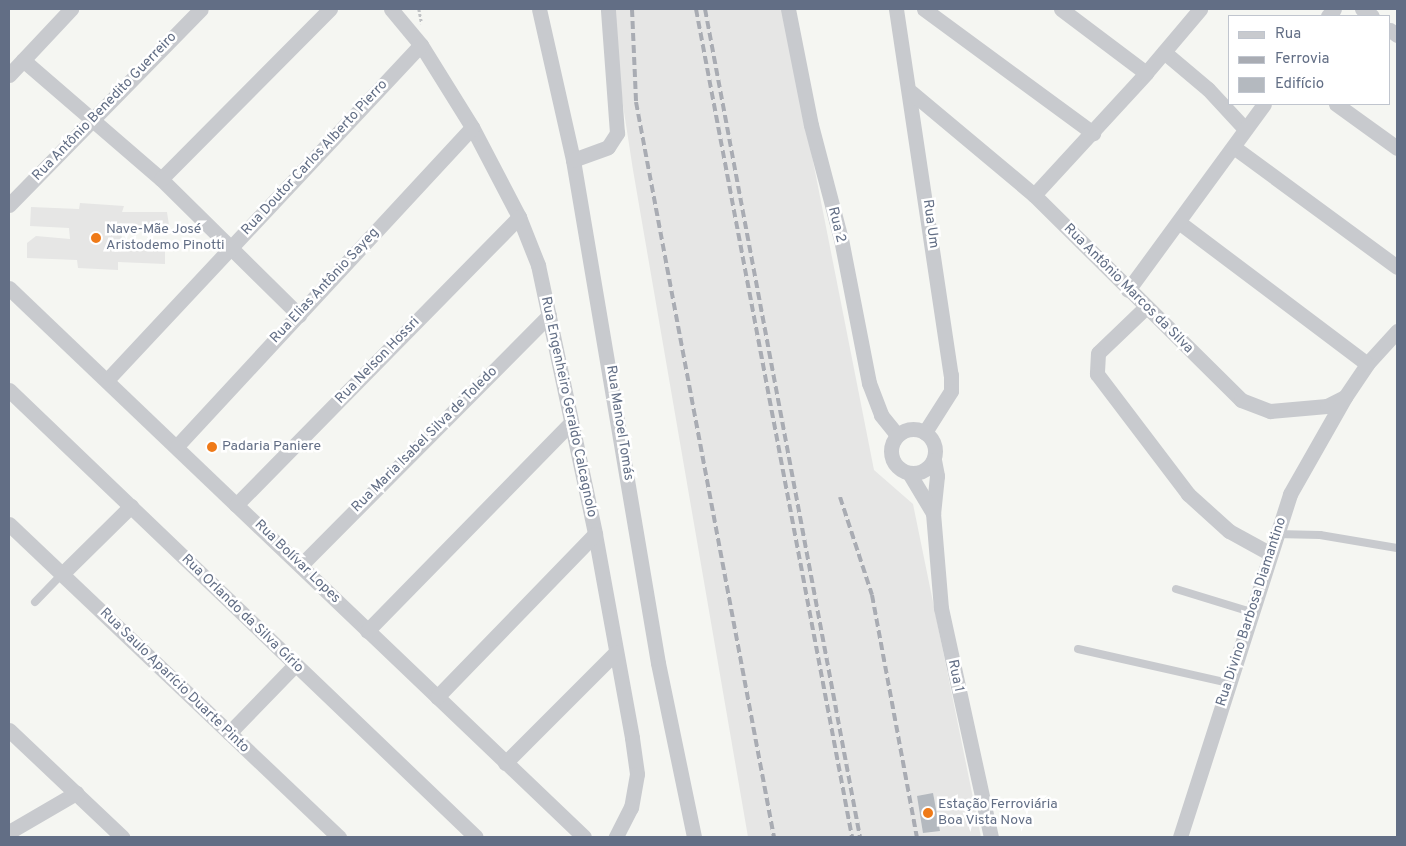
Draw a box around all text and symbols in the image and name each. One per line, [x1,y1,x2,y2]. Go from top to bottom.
legend [1228,15,1391,105]
text: Rua [1275,25,1301,44]
street label: Rua Antônio Benedito Guerreiro [29,29,181,185]
text: Ferrovia [1275,50,1329,69]
text: Edifício [1275,75,1324,94]
street label: Rua Doutor Carlos Alberto Pierro [238,77,392,239]
street label: Rua Um [918,198,942,250]
street label: Rua 2 [823,205,849,245]
street label: Rua Antônio Marcos da Silva [1059,220,1197,358]
place label: Nave-Mãe José Aristodemo Pinotti [106,222,225,254]
street label: Rua Elias Antônio Sayeg [267,225,383,347]
marker: Nave-Mãe José Aristodemo Pinotti [90,232,102,244]
street label: Rua Engenheiro Geraldo Calcagnolo [536,295,600,519]
street label: Rua Nelson Hossri [332,314,424,408]
street label: Rua Maria Isabel Silva de Toledo [349,364,501,516]
street label: Rua Manoel Tomás [602,364,636,482]
place label: Padaria Paniere [222,439,321,455]
marker: Padaria Paniere [206,441,218,453]
street label: Rua Divino Barbosa Diamantino [1213,515,1291,709]
street label: Rua Bolívar Lopes [251,517,343,607]
street label: Rua Orlando da Silva Gírio [177,551,307,677]
street label: Rua Saulo Aparício Duarte Pinto [96,605,252,757]
street label: Rua 1 [943,658,967,694]
place label: Estação Ferroviária Boa Vista Nova [938,797,1058,830]
marker: Estação Ferroviária Boa Vista Nova [922,807,934,819]

